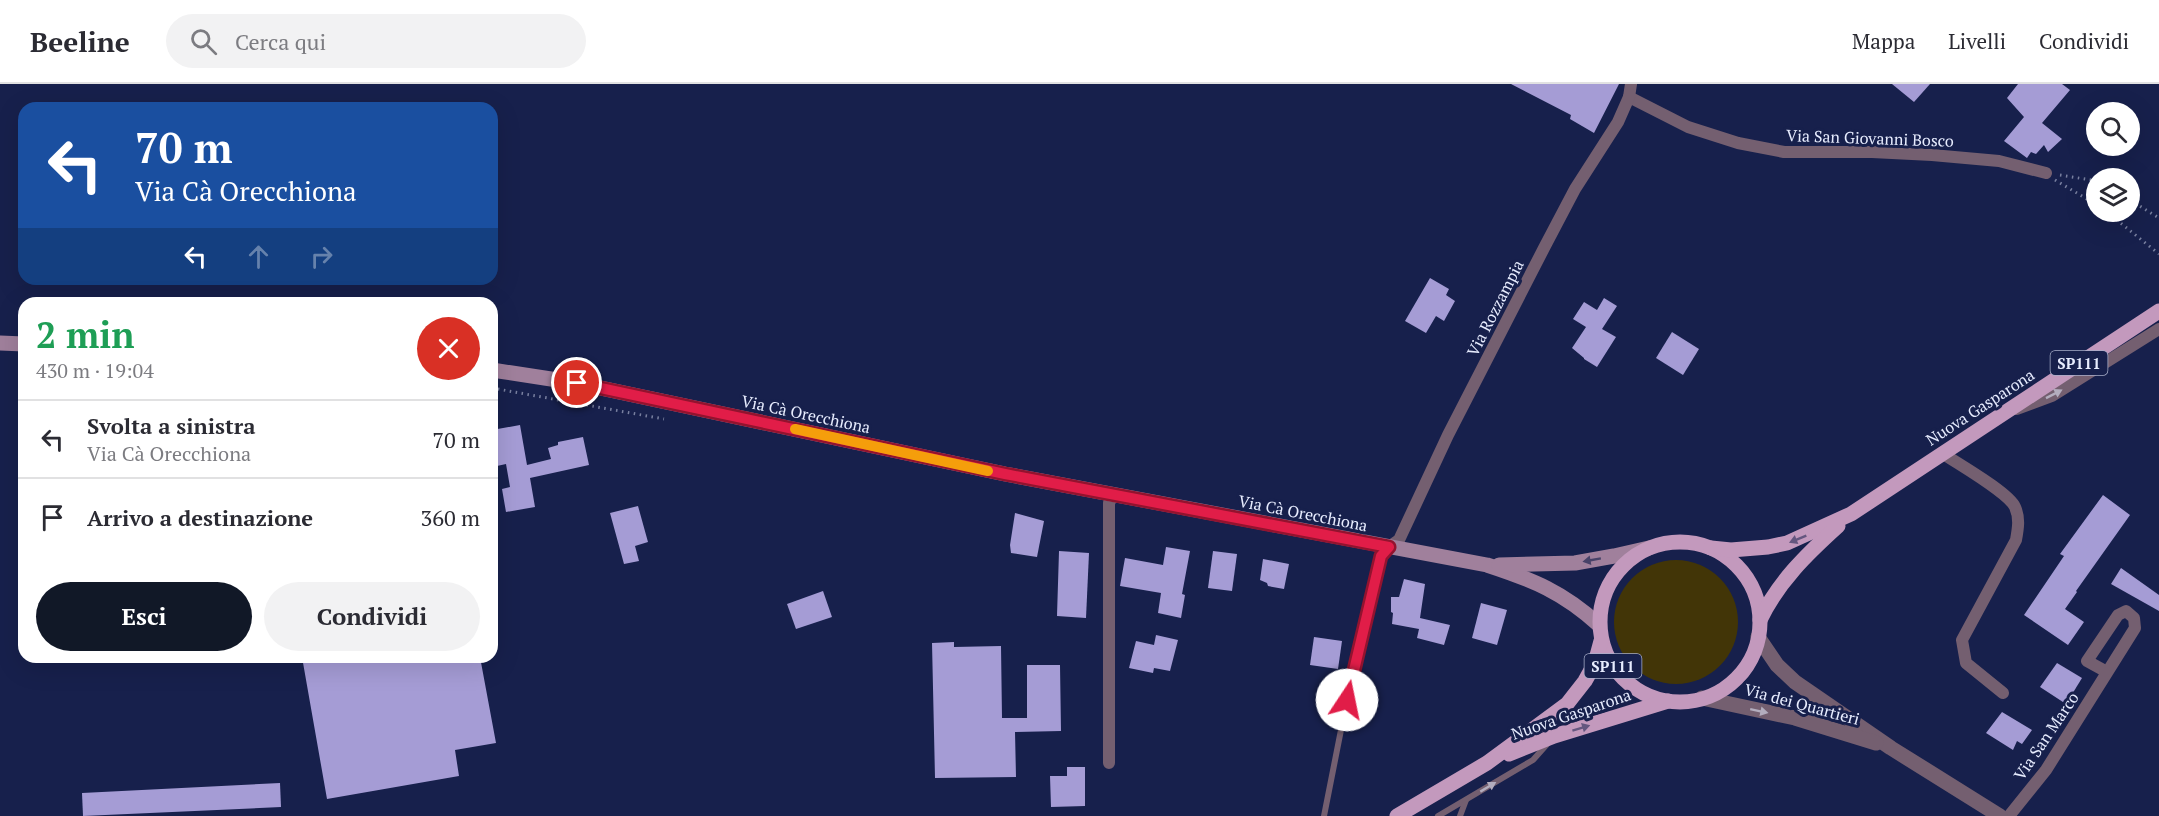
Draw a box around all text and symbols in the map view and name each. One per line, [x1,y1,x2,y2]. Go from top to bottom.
search box [166,14,586,68]
text: Beeline [30,23,130,60]
icon: search [187,25,220,58]
text: Cerca qui [235,27,326,56]
text: Mappa [1852,27,1915,55]
text: Livelli [1948,27,2006,55]
text: Condividi [2039,27,2129,55]
map controls [2086,102,2140,222]
button: search [2086,102,2140,156]
text: 70 m [135,119,233,175]
street label: Via San Giovanni Bosco [1786,124,1954,152]
icon: left [36,126,114,204]
button: layers [2086,168,2140,222]
text: Via Cà Orecchiona [135,173,357,209]
icon: left [179,240,212,273]
icon: ahead [242,240,275,273]
icon: right [305,240,338,273]
street label: Via Rozzampia [1461,256,1529,360]
text: 2 min [36,311,134,358]
button: close [417,317,480,380]
road number: SP111 [2050,351,2108,375]
text: 430 m · 19:04 [36,357,154,384]
pin [551,357,602,408]
street label: Nuova Gasparona [1921,364,2039,450]
icon: arrive [560,366,593,399]
one-way arrow [2046,389,2063,399]
street label: Via Cà Orecchiona [739,390,873,438]
text: Svolta a sinistra [87,411,256,440]
icon: left [36,423,69,456]
text: 70 m [432,425,480,454]
text: Via Cà Orecchiona [87,440,251,467]
street label: Via Cà Orecchiona [1236,490,1370,536]
icon: arrive [36,501,69,534]
text: Arrivo a destinazione [87,503,313,532]
text: 360 m [420,503,480,532]
one-way arrow [1789,535,1807,544]
one-way arrow [1582,556,1601,565]
button: Esci [36,582,252,651]
button: Condividi [264,582,480,651]
road number: SP111 [1584,654,1642,678]
position arrow [1315,668,1379,732]
street label: Via dei Quartieri [1742,678,1862,730]
street label: Nuova Gasparona [1508,683,1634,745]
street label: Via San Marco [2008,687,2084,784]
one-way arrow [1750,706,1769,716]
one-way arrow [1572,723,1590,732]
one-way arrow [1480,781,1496,792]

